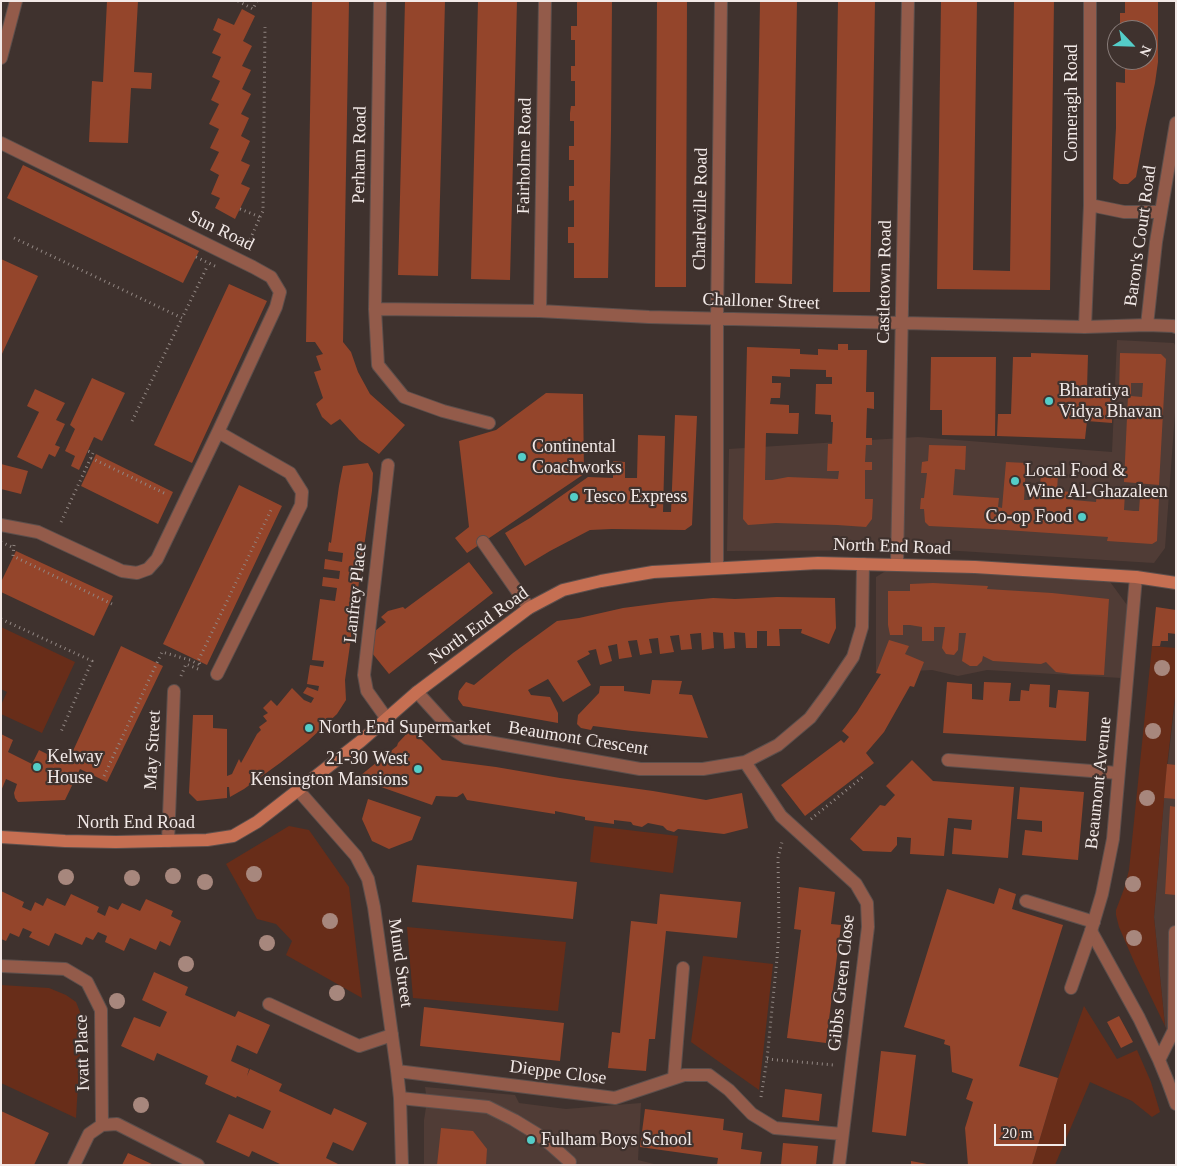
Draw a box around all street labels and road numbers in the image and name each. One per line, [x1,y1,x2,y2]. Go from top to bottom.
street label: Comeragh Road [1061,44,1083,162]
street label: Fairholme Road [513,98,537,214]
street label: Perham Road [348,106,372,204]
street label: Charleville Road [689,148,713,270]
street label: Baron's Court Road [1120,164,1162,308]
street label: Sun Road [185,206,257,256]
street label: Castletown Road [873,220,897,344]
street label: Challoner Street [702,289,820,315]
street label: North End Road [833,534,951,560]
street label: Lanfrey Place [340,542,372,644]
street label: North End Road [425,583,533,669]
street label: May Street [140,710,166,790]
street label: Beaumont Avenue [1081,716,1117,850]
street label: Beaumont Crescent [506,717,650,761]
street label: North End Road [77,812,195,834]
street label: Gibbs Green Close [824,914,860,1052]
street label: Mund Street [383,917,417,1009]
street label: Ivatt Place [71,1014,95,1092]
street label: Dieppe Close [508,1056,608,1090]

